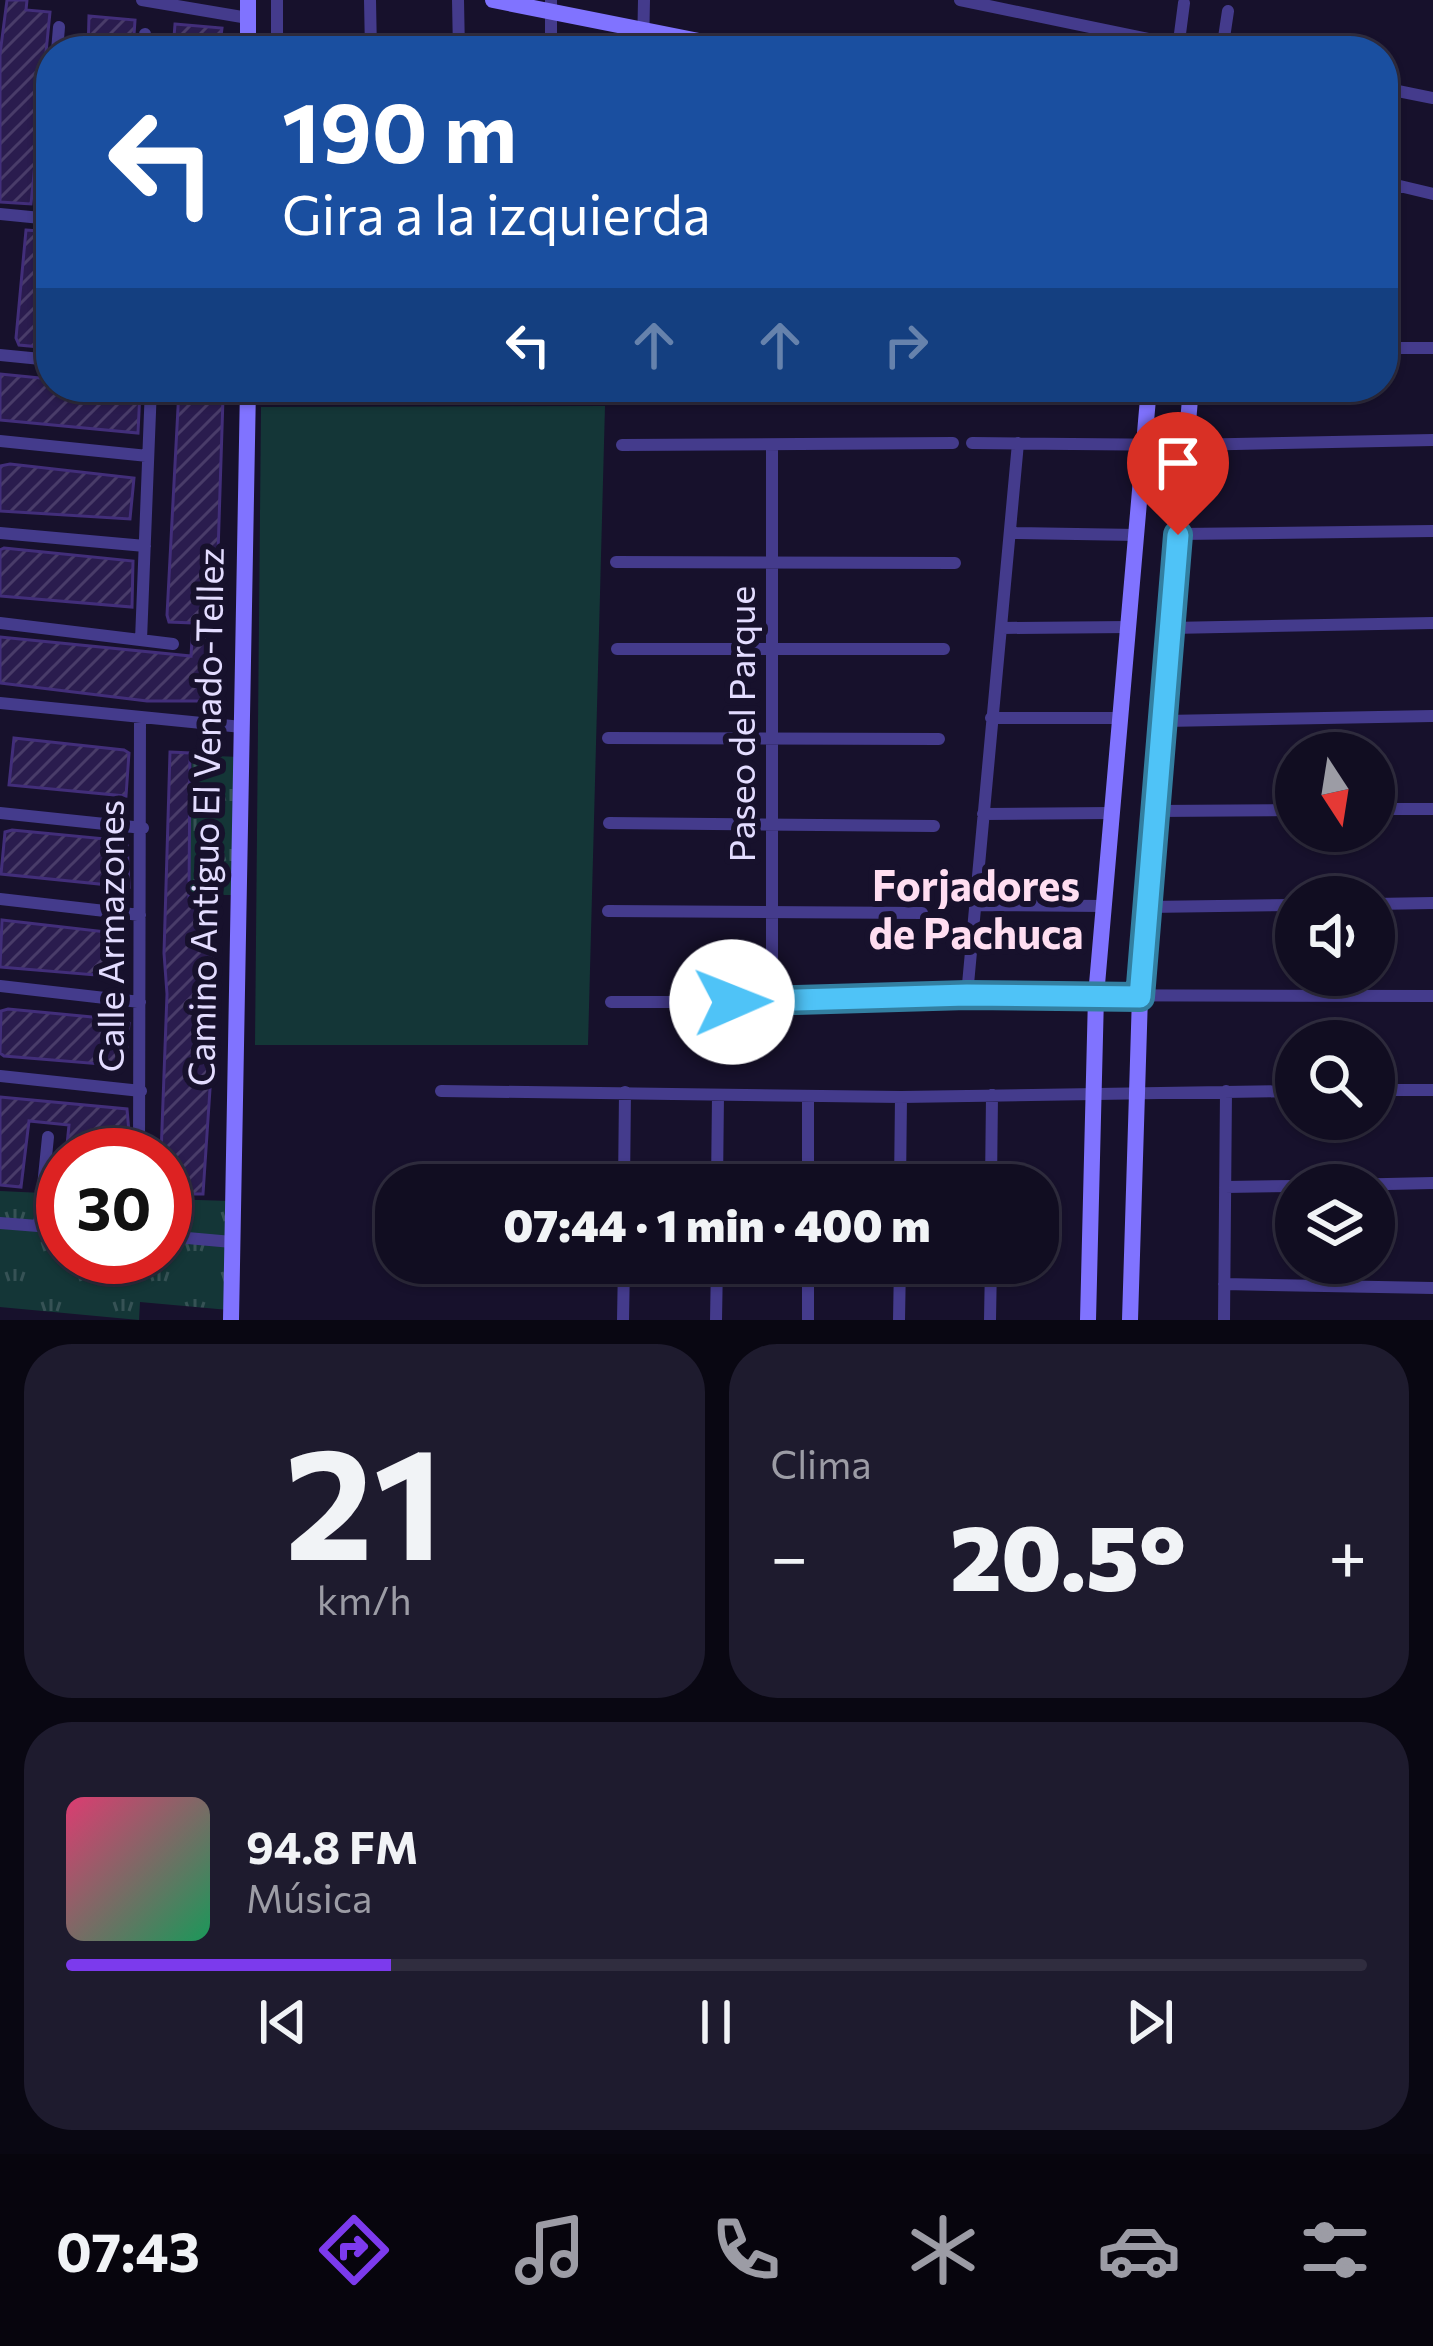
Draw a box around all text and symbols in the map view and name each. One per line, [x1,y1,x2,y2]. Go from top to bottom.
text: 190 m [282,78,517,180]
icon: left [84,84,240,240]
text: Gira a la izquierda [282,180,711,246]
icon: left [495,312,561,378]
icon: ahead [621,312,687,378]
icon: ahead [747,312,813,378]
icon: right [873,312,939,378]
pin [1127,412,1229,535]
icon: arrive [1145,430,1211,496]
street label: Camino Antiguo El Venado-Tellez [177,547,231,1087]
street label: Paseo del Parque [718,586,762,862]
north arrow [1275,732,1395,852]
map controls [1275,732,1395,1284]
street label: Calle Armazones [87,800,131,1072]
district label: Forjadores de Pachuca [868,858,1084,958]
button: sound [1275,876,1395,996]
position arrow [669,939,795,1065]
button: search [1275,1020,1395,1140]
speed limit sign: 30 [36,1128,192,1284]
button: layers [1275,1164,1395,1284]
text: 07:44 · 1 min · 400 m [503,1196,931,1251]
text: 21 [285,1401,444,1592]
text: Clima [771,1439,872,1487]
text: 20.5° [950,1499,1186,1610]
text: − [771,1514,808,1595]
text: + [1328,1514,1367,1595]
text: km/h [317,1575,412,1623]
text: 94.8 FM [246,1818,418,1873]
text: Música [246,1873,372,1921]
icon: previous [250,1989,316,2055]
icon: pause [683,1989,749,2055]
icon: next [1117,1989,1183,2055]
icon: directions [312,2208,396,2292]
icon: music [508,2208,592,2292]
icon: phone [704,2208,788,2292]
icon: climate [901,2208,985,2292]
icon: car [1097,2208,1181,2292]
icon: filters [1293,2208,1377,2292]
text: 07:43 [56,2217,200,2283]

